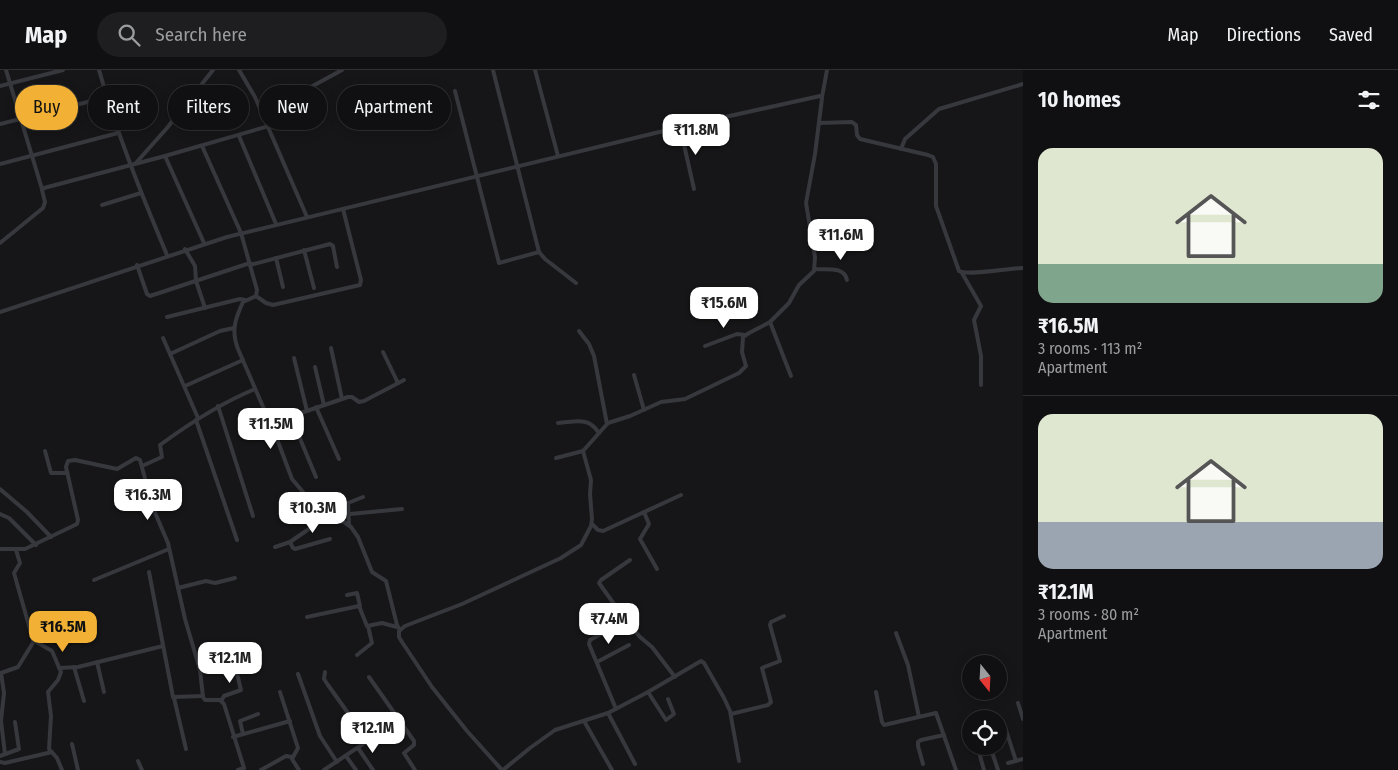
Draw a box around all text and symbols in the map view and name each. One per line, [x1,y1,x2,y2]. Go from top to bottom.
search box [97,12,447,57]
text: Map [25,21,67,49]
icon: search [115,21,143,49]
text: Search here [155,23,247,46]
text: Map [1167,24,1199,46]
text: Directions [1227,24,1301,46]
text: Saved [1329,24,1373,46]
chip: Buy [15,85,78,130]
chip: Rent [88,85,158,130]
chip: Filters [168,85,249,130]
chip: New [259,85,327,130]
chip: Apartment [337,85,451,130]
icon: filters [1355,86,1383,114]
text: 10 homes [1038,87,1121,113]
pin: ₹11.8M [655,114,737,156]
text: ₹11.8M [674,120,718,139]
icon: home [1166,181,1256,271]
pin: ₹11.6M [800,218,882,261]
text: ₹11.6M [819,225,863,244]
pin: ₹15.6M [683,286,765,329]
text: ₹15.6M [701,293,747,312]
text: ₹16.5M [1038,313,1099,339]
text: 3 rooms · 113 m² [1038,339,1142,358]
text: Apartment [1038,358,1107,377]
pin: ₹11.5M [230,408,312,450]
text: ₹11.5M [249,414,293,433]
icon: home [1166,446,1256,536]
pin: ₹16.3M [107,478,189,521]
text: ₹16.3M [125,485,171,504]
pin: ₹10.3M [272,492,354,534]
text: ₹10.3M [290,498,336,517]
text: ₹12.1M [1038,579,1094,605]
pin: ₹7.4M [574,602,644,645]
text: 3 rooms · 80 m² [1038,605,1139,624]
text: ₹7.4M [590,609,628,628]
pin: ₹16.5M [22,610,104,653]
text: ₹16.5M [40,617,86,636]
text: Apartment [1038,624,1107,643]
pin: ₹12.1M [189,642,271,684]
text: ₹12.1M [209,648,251,667]
north arrow [962,655,1008,700]
map controls [962,655,1007,755]
button: locate [962,710,1007,755]
pin: ₹12.1M [332,712,414,754]
text: ₹12.1M [352,718,394,737]

